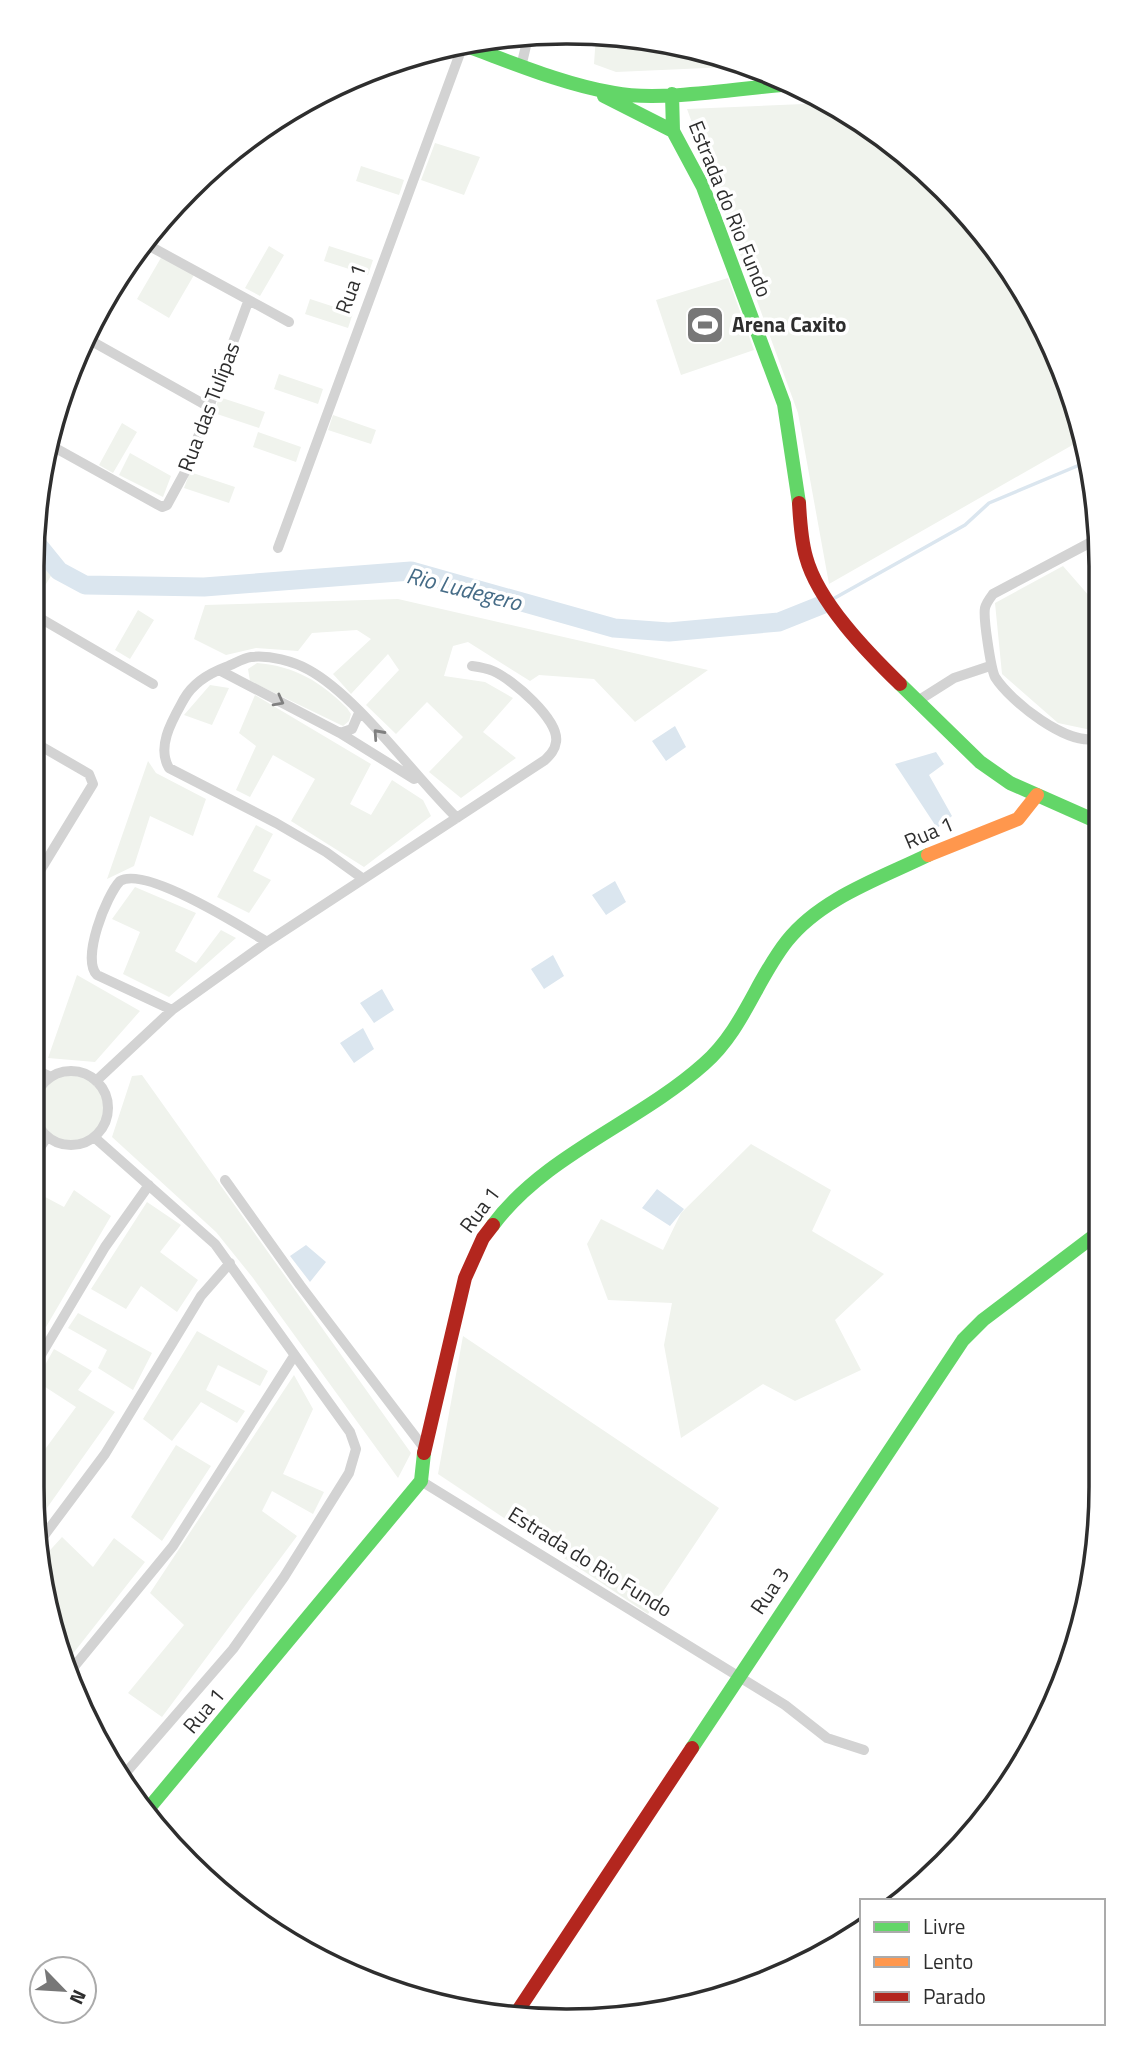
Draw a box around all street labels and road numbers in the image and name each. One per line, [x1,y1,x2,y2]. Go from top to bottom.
street label: Estrada do Rio Fundo [681,115,781,302]
street label: Rua 1 [326,259,374,318]
street label: Rua das Tulípas [169,337,247,476]
street label: Rua 1 [899,807,958,857]
street label: Rua 1 [451,1179,507,1239]
street label: Estrada do Rio Fundo [502,1498,679,1625]
street label: Rua 3 [742,1560,797,1621]
street label: Rua 1 [175,1681,232,1740]

